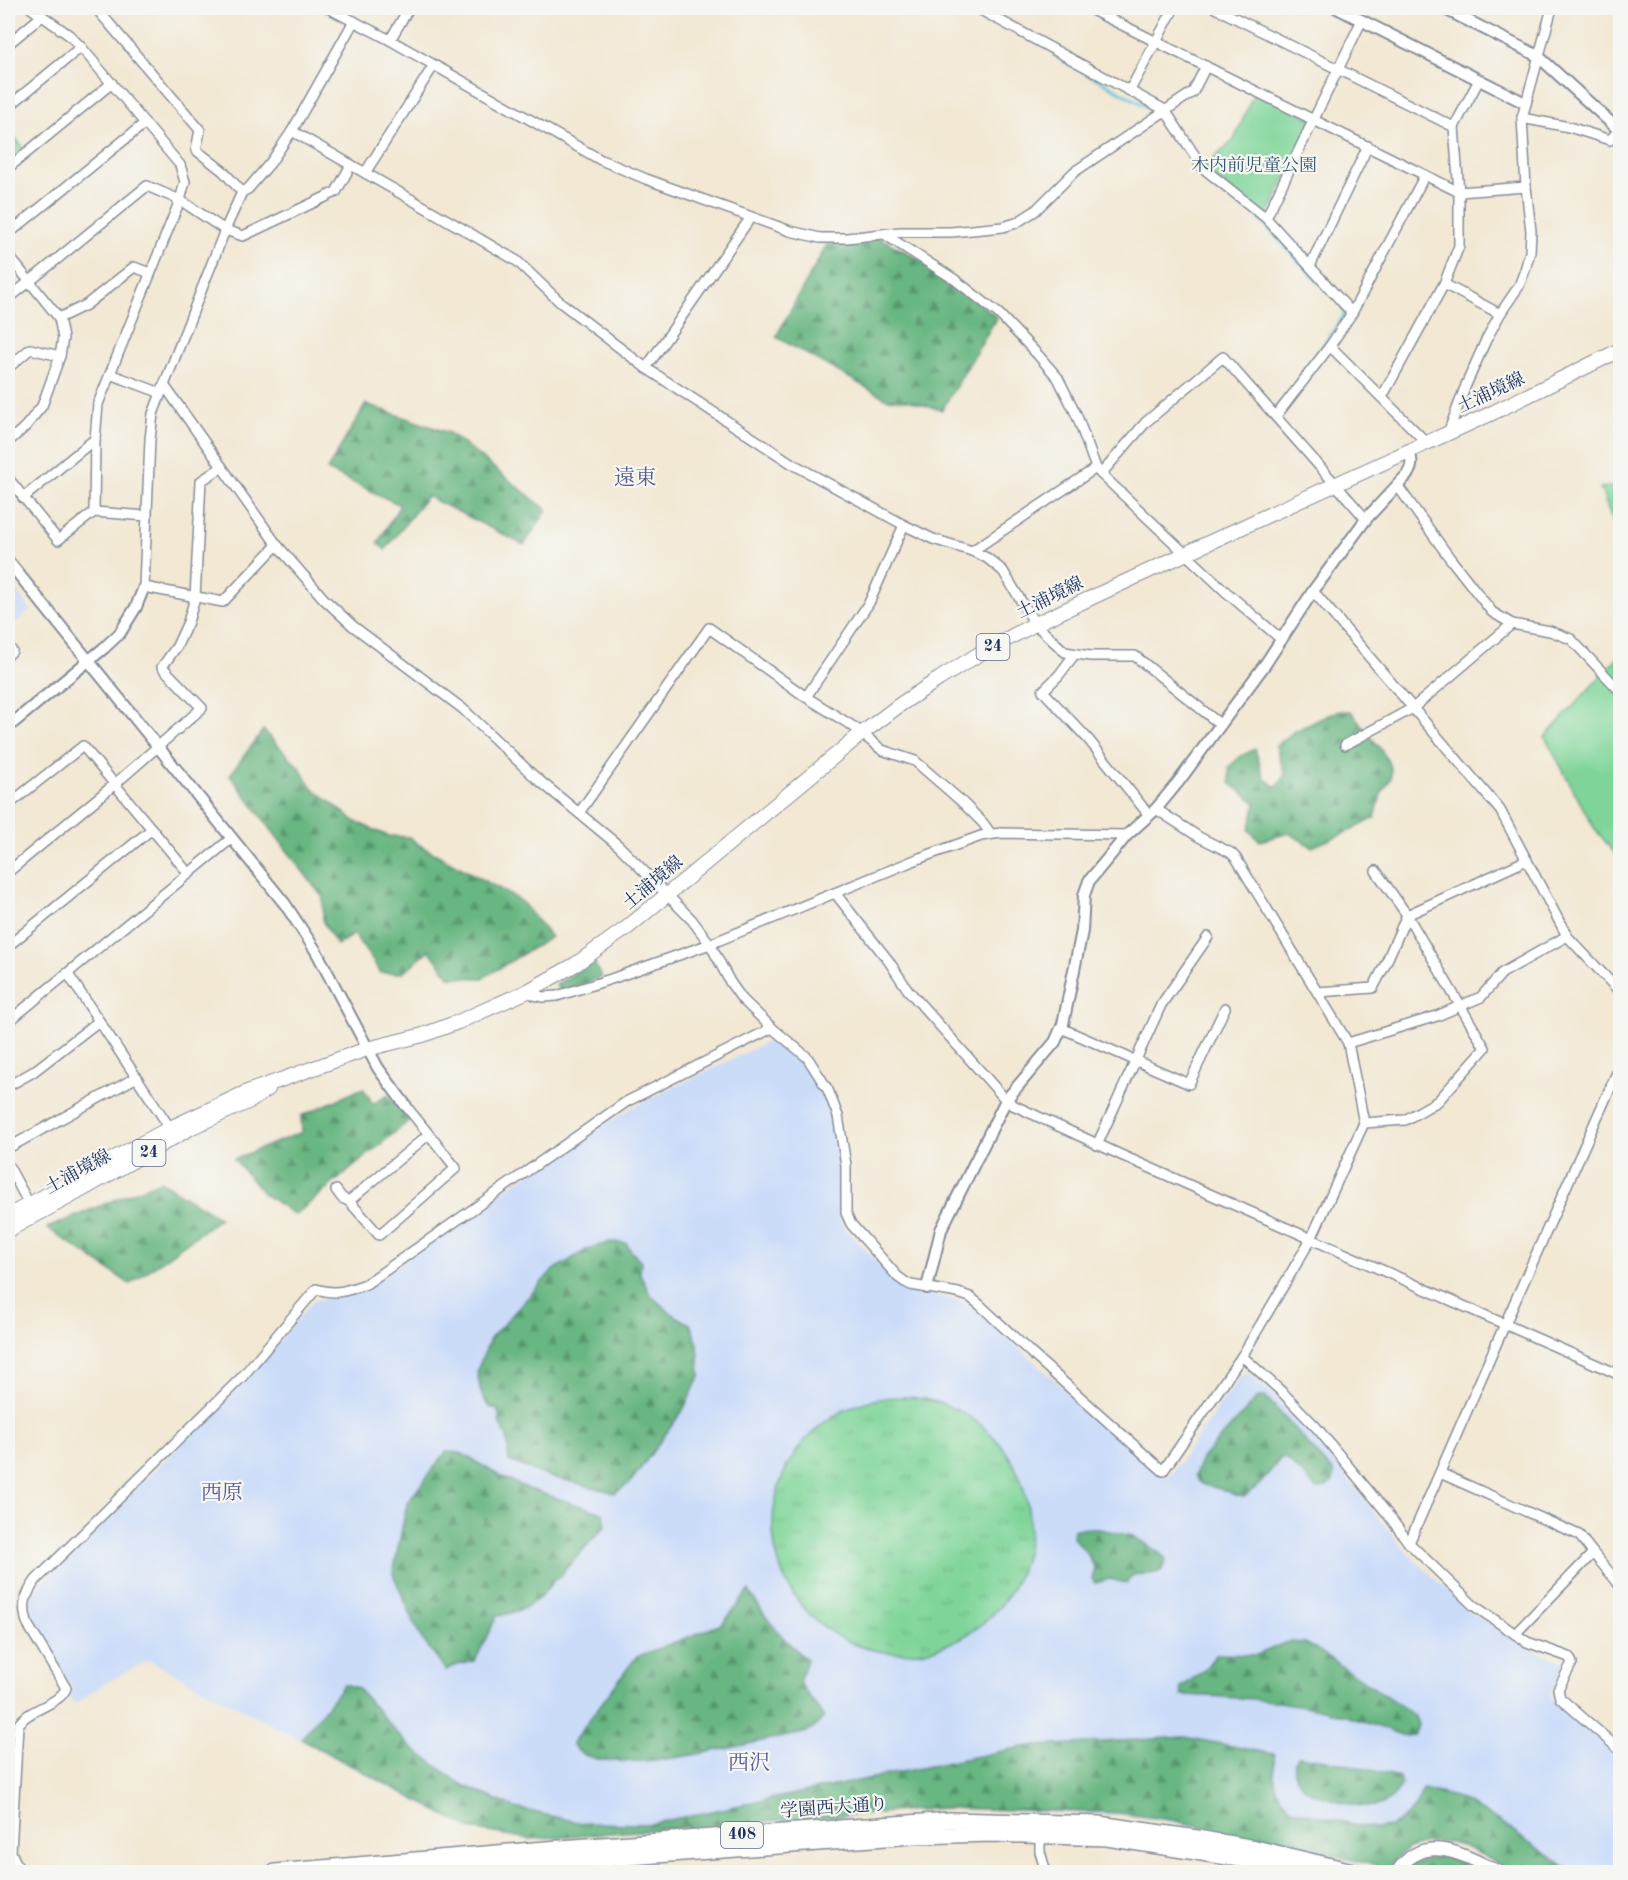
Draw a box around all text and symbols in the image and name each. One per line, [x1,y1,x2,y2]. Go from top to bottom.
park label: 木内前児童公園 [1191,155,1317,175]
street label: 土浦境線 [1454,368,1527,416]
district label: 遠東 [614,466,656,489]
street label: 土浦境線 [1013,572,1086,622]
road number: 24 [976,634,1010,660]
street label: 土浦境線 [618,851,686,913]
road number: 24 [132,1140,166,1166]
street label: 土浦境線 [41,1145,114,1197]
district label: 西原 [201,1481,243,1504]
district label: 西沢 [728,1751,770,1774]
street label: 学園西大通り [779,1793,888,1821]
road number: 408 [721,1822,763,1848]

